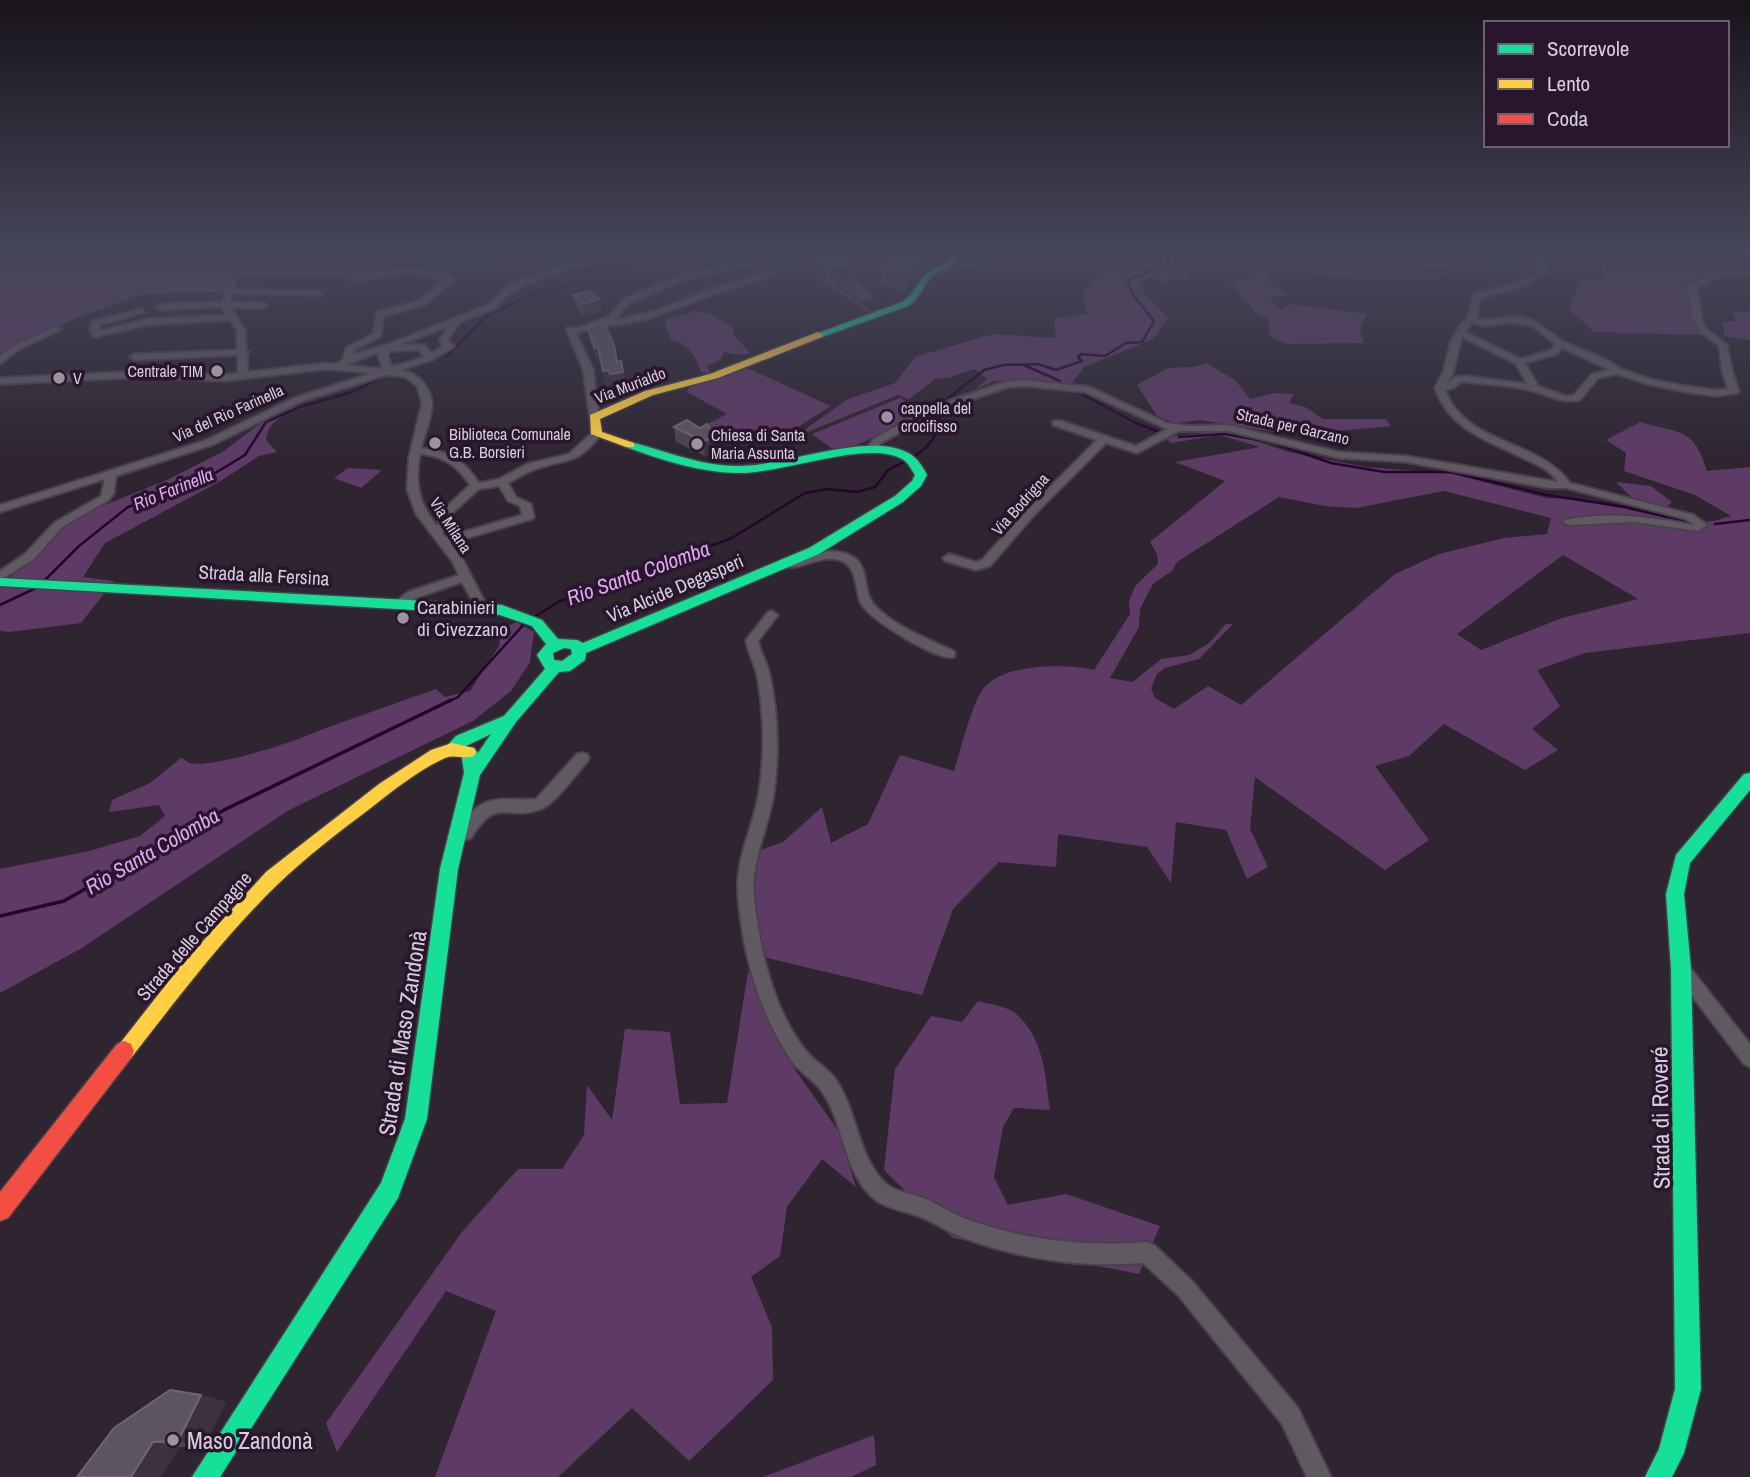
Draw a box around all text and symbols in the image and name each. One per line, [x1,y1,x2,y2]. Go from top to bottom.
legend [1484,21,1729,147]
text: Scorrevole [1547,34,1629,63]
text: Lento [1547,69,1590,98]
text: Coda [1547,104,1589,133]
place label: Centrale TIM [127,360,203,382]
street label: Via Murialdo [591,361,669,409]
marker: Centrale TIM [209,363,225,379]
place label: V [73,367,82,389]
marker: V [51,370,67,386]
street label: Via del Rio Farinella [169,379,287,447]
place label: cappella del crocifisso [901,397,971,437]
street label: Strada per Garzano [1234,402,1352,450]
marker: cappella del crocifisso [879,409,895,425]
place label: Biblioteca Comunale G.B. Borsieri [449,423,571,463]
place label: Chiesa di Santa Maria Assunta [711,424,806,464]
marker: Biblioteca Comunale G.B. Borsieri [427,435,443,451]
marker: Chiesa di Santa Maria Assunta [689,436,705,452]
water label: Rio Farinella [129,462,217,516]
street label: Via Bodrigna [986,468,1054,540]
street label: Via Milana [425,493,478,558]
water label: Rio Santa Colomba [562,534,714,612]
street label: Via Alcide Degasperi [603,547,747,629]
street label: Strada alla Fersina [198,559,330,591]
place label: Carabinieri di Civezzano [417,594,508,642]
marker: Carabinieri di Civezzano [395,610,411,626]
water label: Rio Santa Colomba [80,801,224,901]
street label: Strada delle Campagne [130,866,258,1006]
street label: Strada di Maso Zandonà [370,928,434,1138]
street label: Strada di Roveré [1643,1046,1677,1190]
place label: Maso Zandonà [187,1425,313,1456]
marker: Maso Zandonà [165,1432,181,1448]

